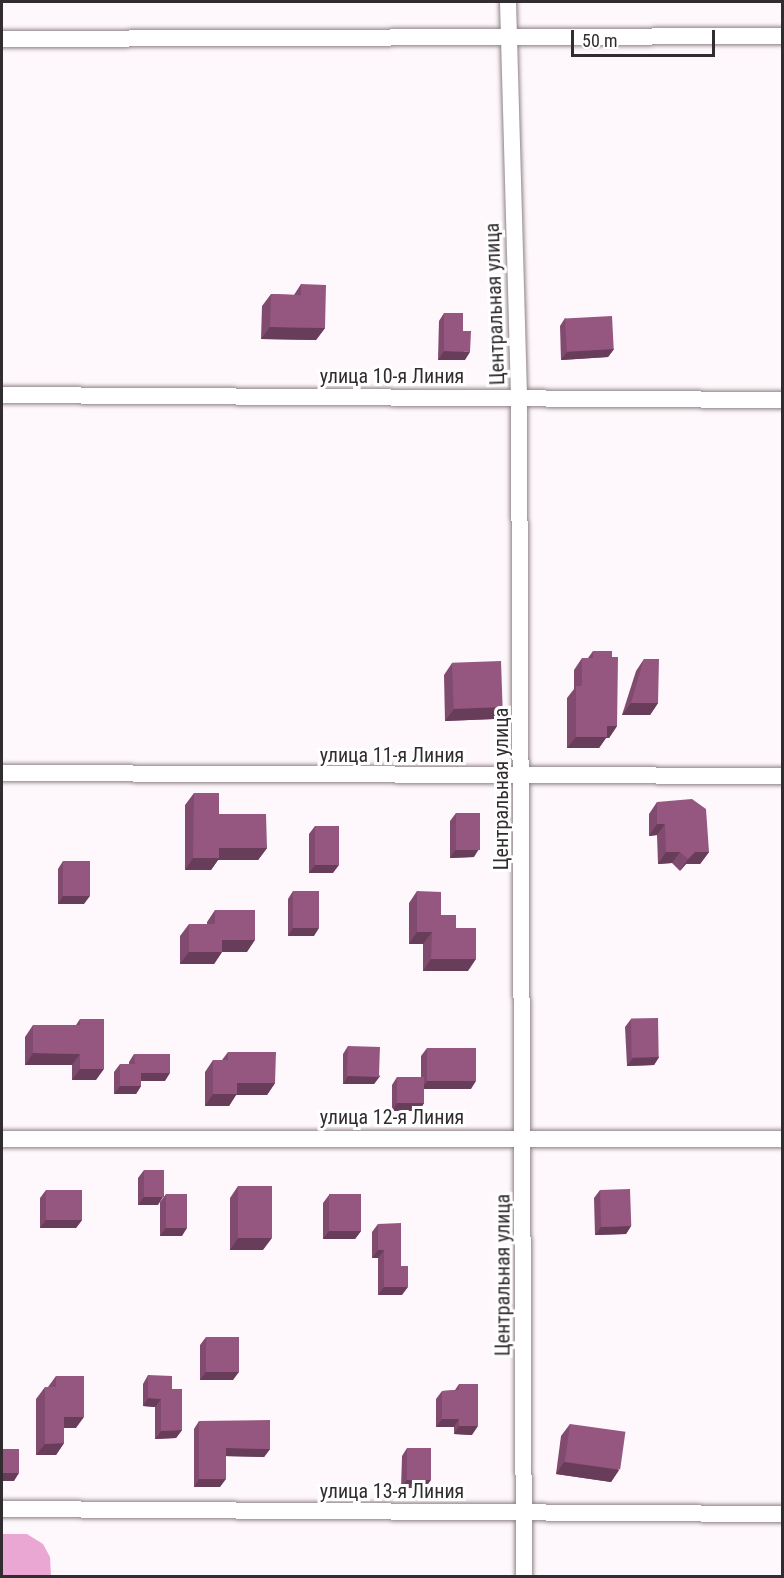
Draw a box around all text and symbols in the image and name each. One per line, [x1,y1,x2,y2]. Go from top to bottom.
scale bar [574,18,718,56]
text: 50 m [582,30,617,51]
street label: Центральная улица [480,222,510,386]
street label: улица 10-я Линия [320,364,464,388]
street label: Центральная улица [489,708,513,870]
street label: улица 11-я Линия [320,743,464,767]
street label: улица 12-я Линия [320,1105,464,1129]
street label: Центральная улица [491,1194,515,1356]
street label: улица 13-я Линия [320,1479,464,1503]

